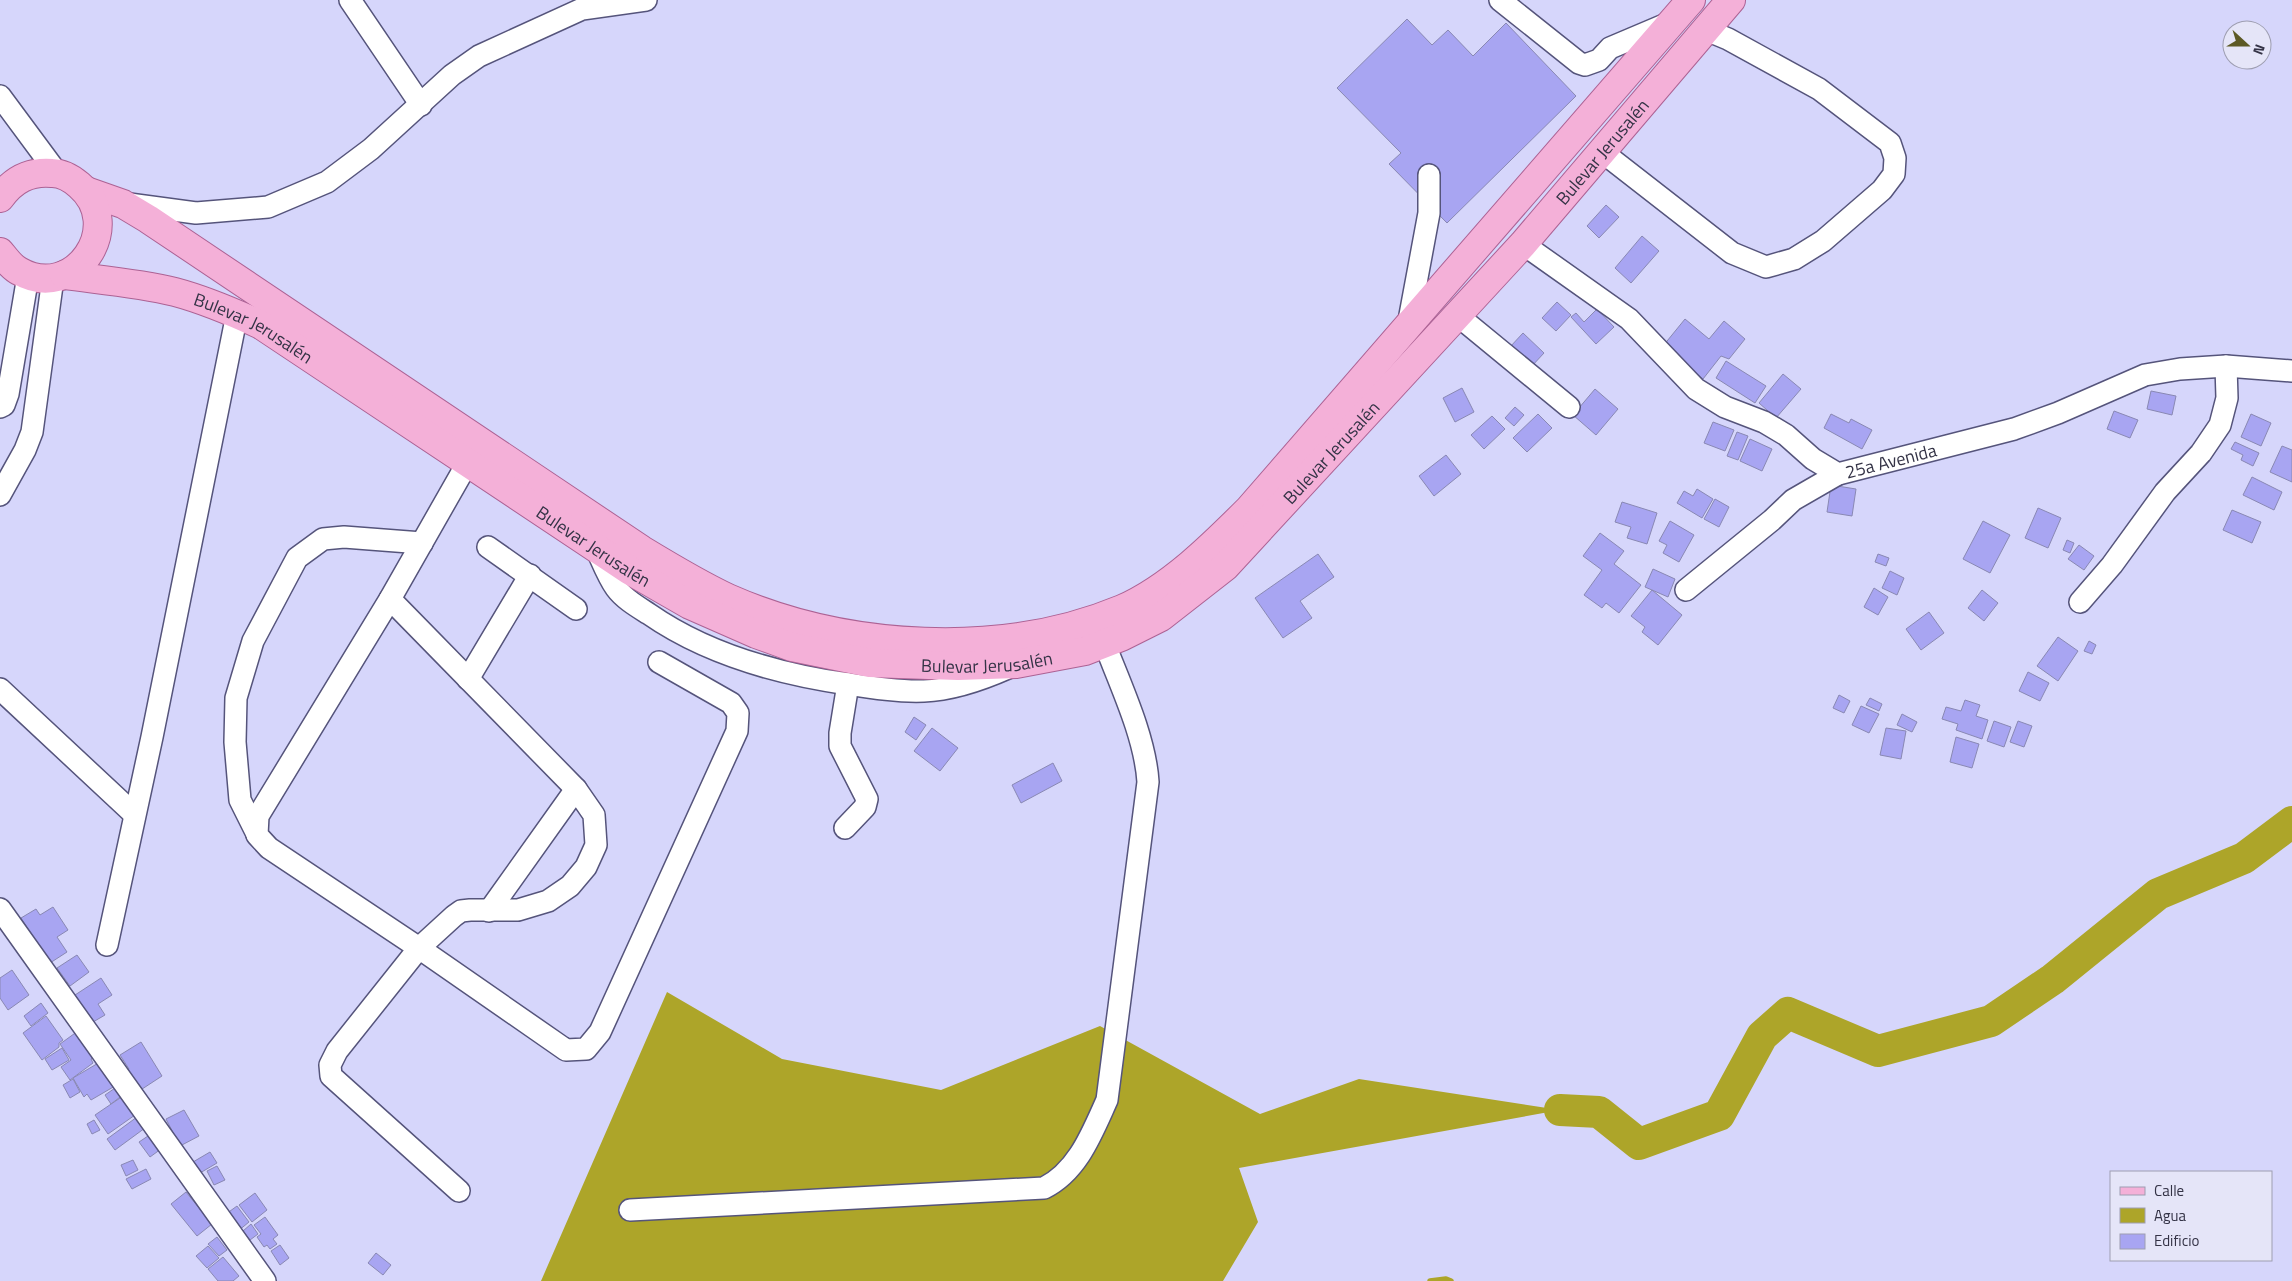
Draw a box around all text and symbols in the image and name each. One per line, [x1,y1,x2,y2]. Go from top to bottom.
north arrow [2222,20,2272,70]
text: N [2248,42,2271,58]
street label: Bulevar Jerusalén [1549,92,1655,210]
street label: Bulevar Jerusalén [190,285,319,370]
street label: Bulevar Jerusalén [1276,395,1386,510]
street label: 25a Avenida [1842,436,1939,485]
street label: Bulevar Jerusalén [531,499,656,593]
street label: Bulevar Jerusalén [921,644,1055,680]
legend [2110,1171,2272,1261]
text: Calle [2154,1179,2184,1202]
text: Agua [2154,1204,2186,1227]
text: Edificio [2154,1229,2199,1252]

